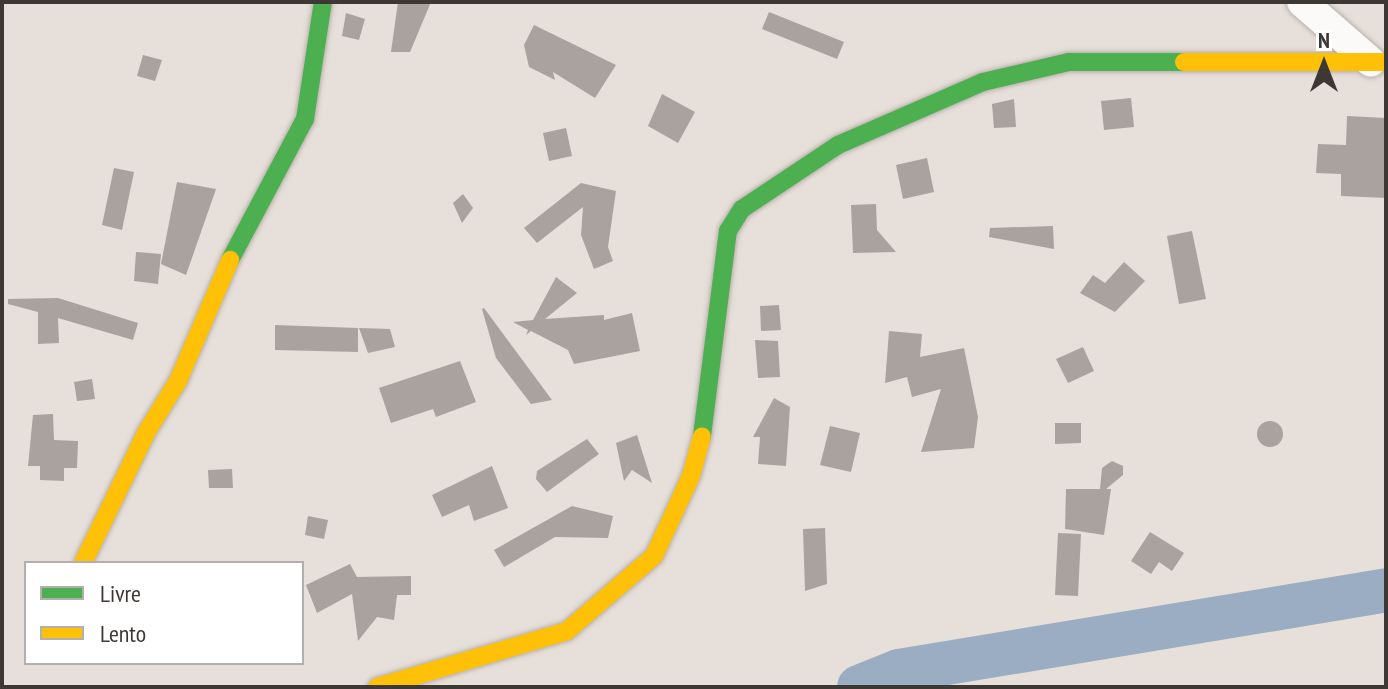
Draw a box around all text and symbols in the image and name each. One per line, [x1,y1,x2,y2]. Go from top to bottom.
north arrow [1284,24,1364,104]
text: N [1318,26,1330,54]
legend [24,561,304,665]
text: Livre [100,578,141,609]
text: Lento [100,618,146,649]

